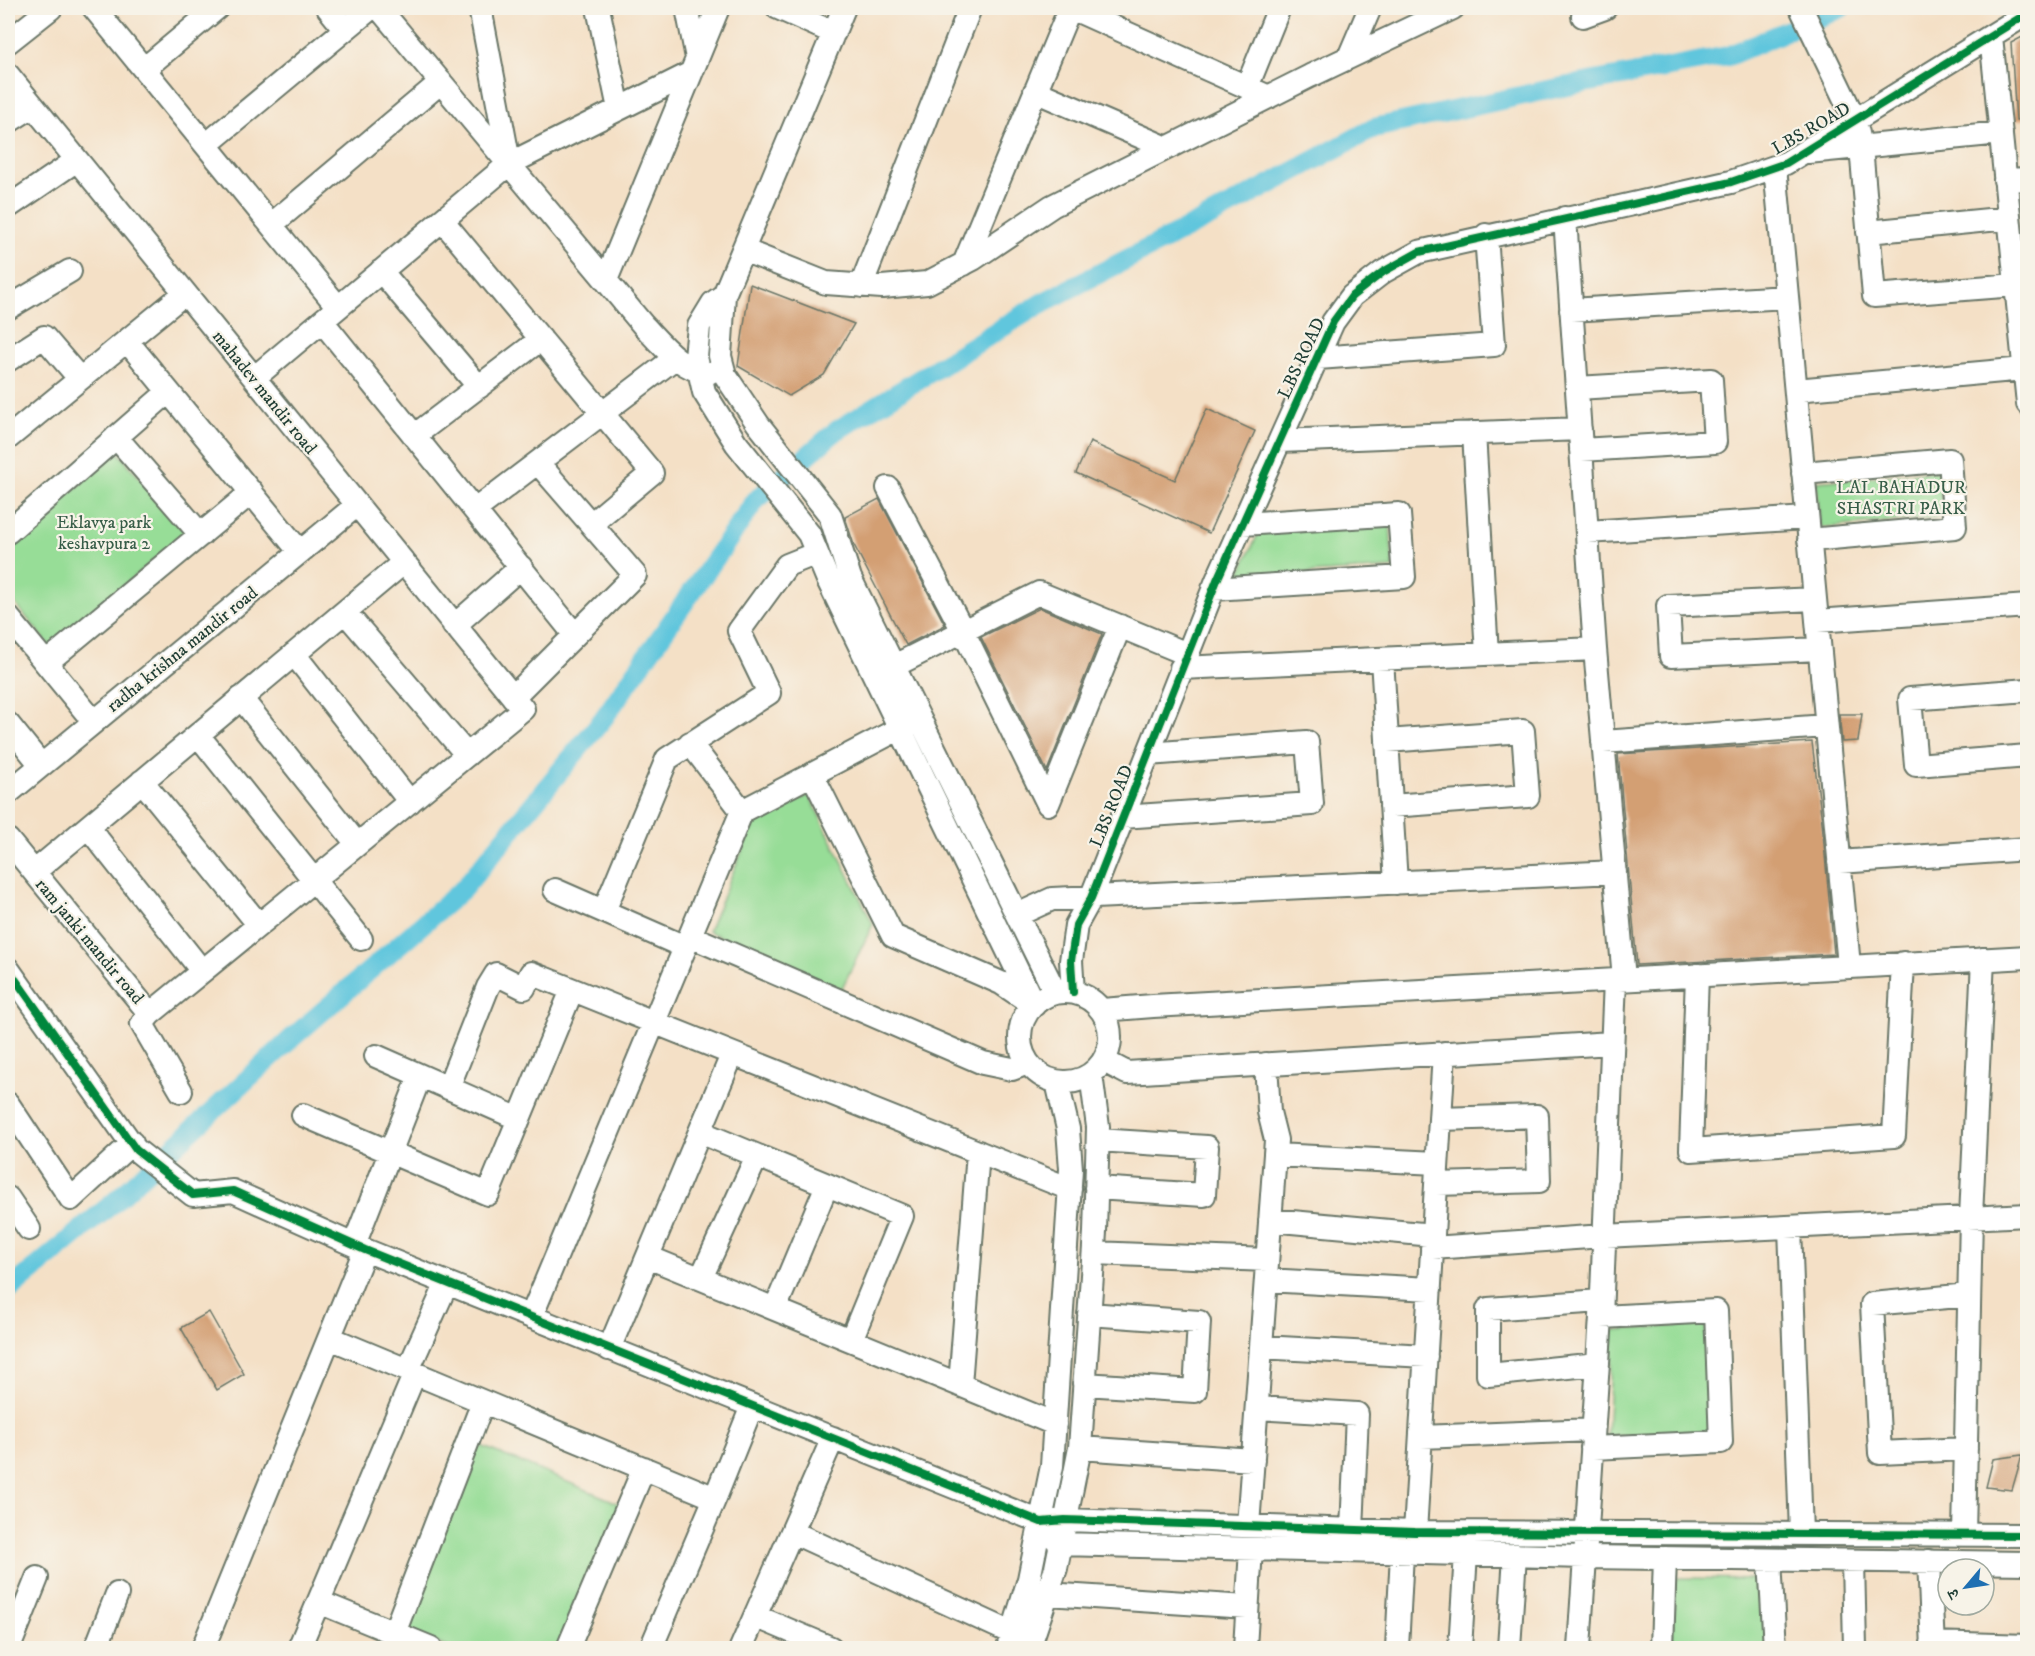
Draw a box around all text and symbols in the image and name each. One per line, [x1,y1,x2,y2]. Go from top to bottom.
street label: LBS ROAD [1768,98,1855,160]
street label: LBS ROAD [1274,314,1330,402]
street label: mahadev mandir road [207,326,321,459]
park label: LAL BAHADUR SHASTRI PARK [1836,477,1966,520]
park label: Eklavya park keshavpura 2 [57,512,152,555]
street label: radha krishna mandir road [103,582,262,717]
street label: LBS ROAD [1085,762,1138,851]
street label: ram janki mandir road [30,874,148,1009]
north arrow [1936,1557,1996,1617]
text: उ [1942,1584,1965,1603]

